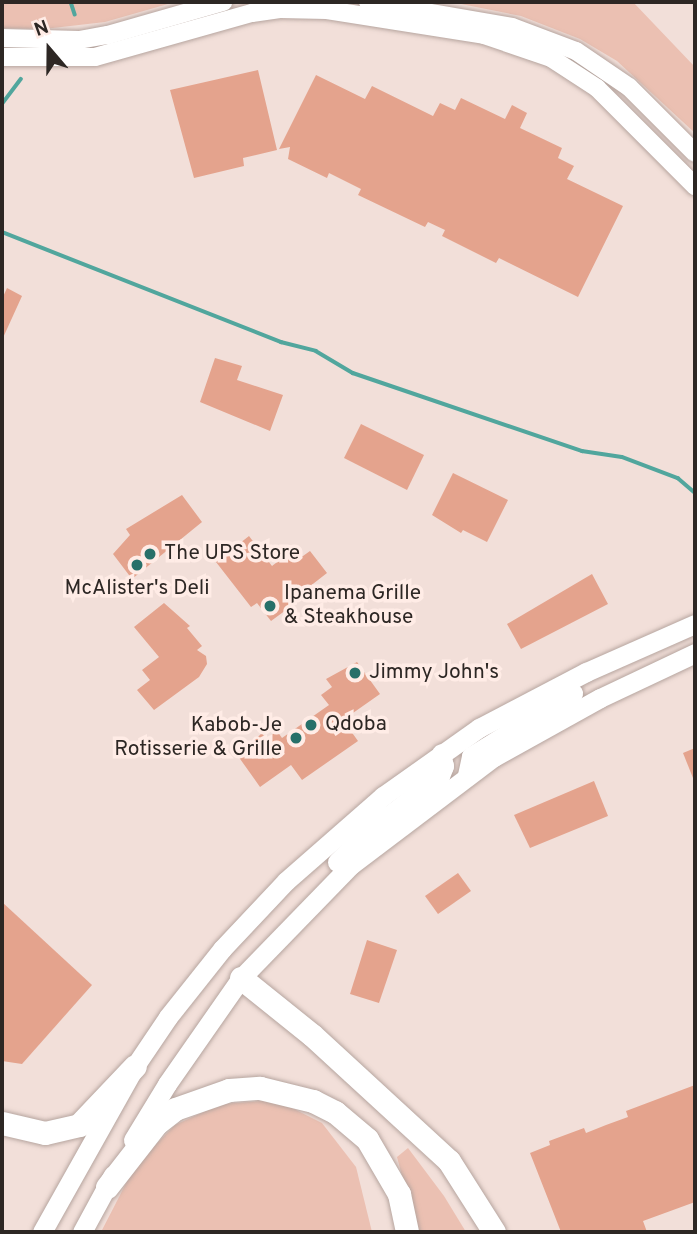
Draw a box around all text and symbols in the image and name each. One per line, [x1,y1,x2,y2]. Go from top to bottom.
north arrow [14,14,84,84]
text: N [31,16,52,43]
place label: The UPS Store [164,541,300,567]
marker: The UPS Store [142,546,158,562]
marker: McAlister's Deli [129,557,145,573]
place label: McAlister's Deli [64,576,210,602]
place label: Ipanema Grille & Steakhouse [284,581,421,631]
marker: Ipanema Grille & Steakhouse [262,598,278,614]
place label: Jimmy John's [369,660,499,686]
marker: Jimmy John's [347,665,363,681]
place label: Qdoba [325,712,387,738]
place label: Kabob-Je Rotisserie & Grille [114,713,282,763]
marker: Qdoba [303,717,319,733]
marker: Kabob-Je Rotisserie & Grille [288,730,304,746]

